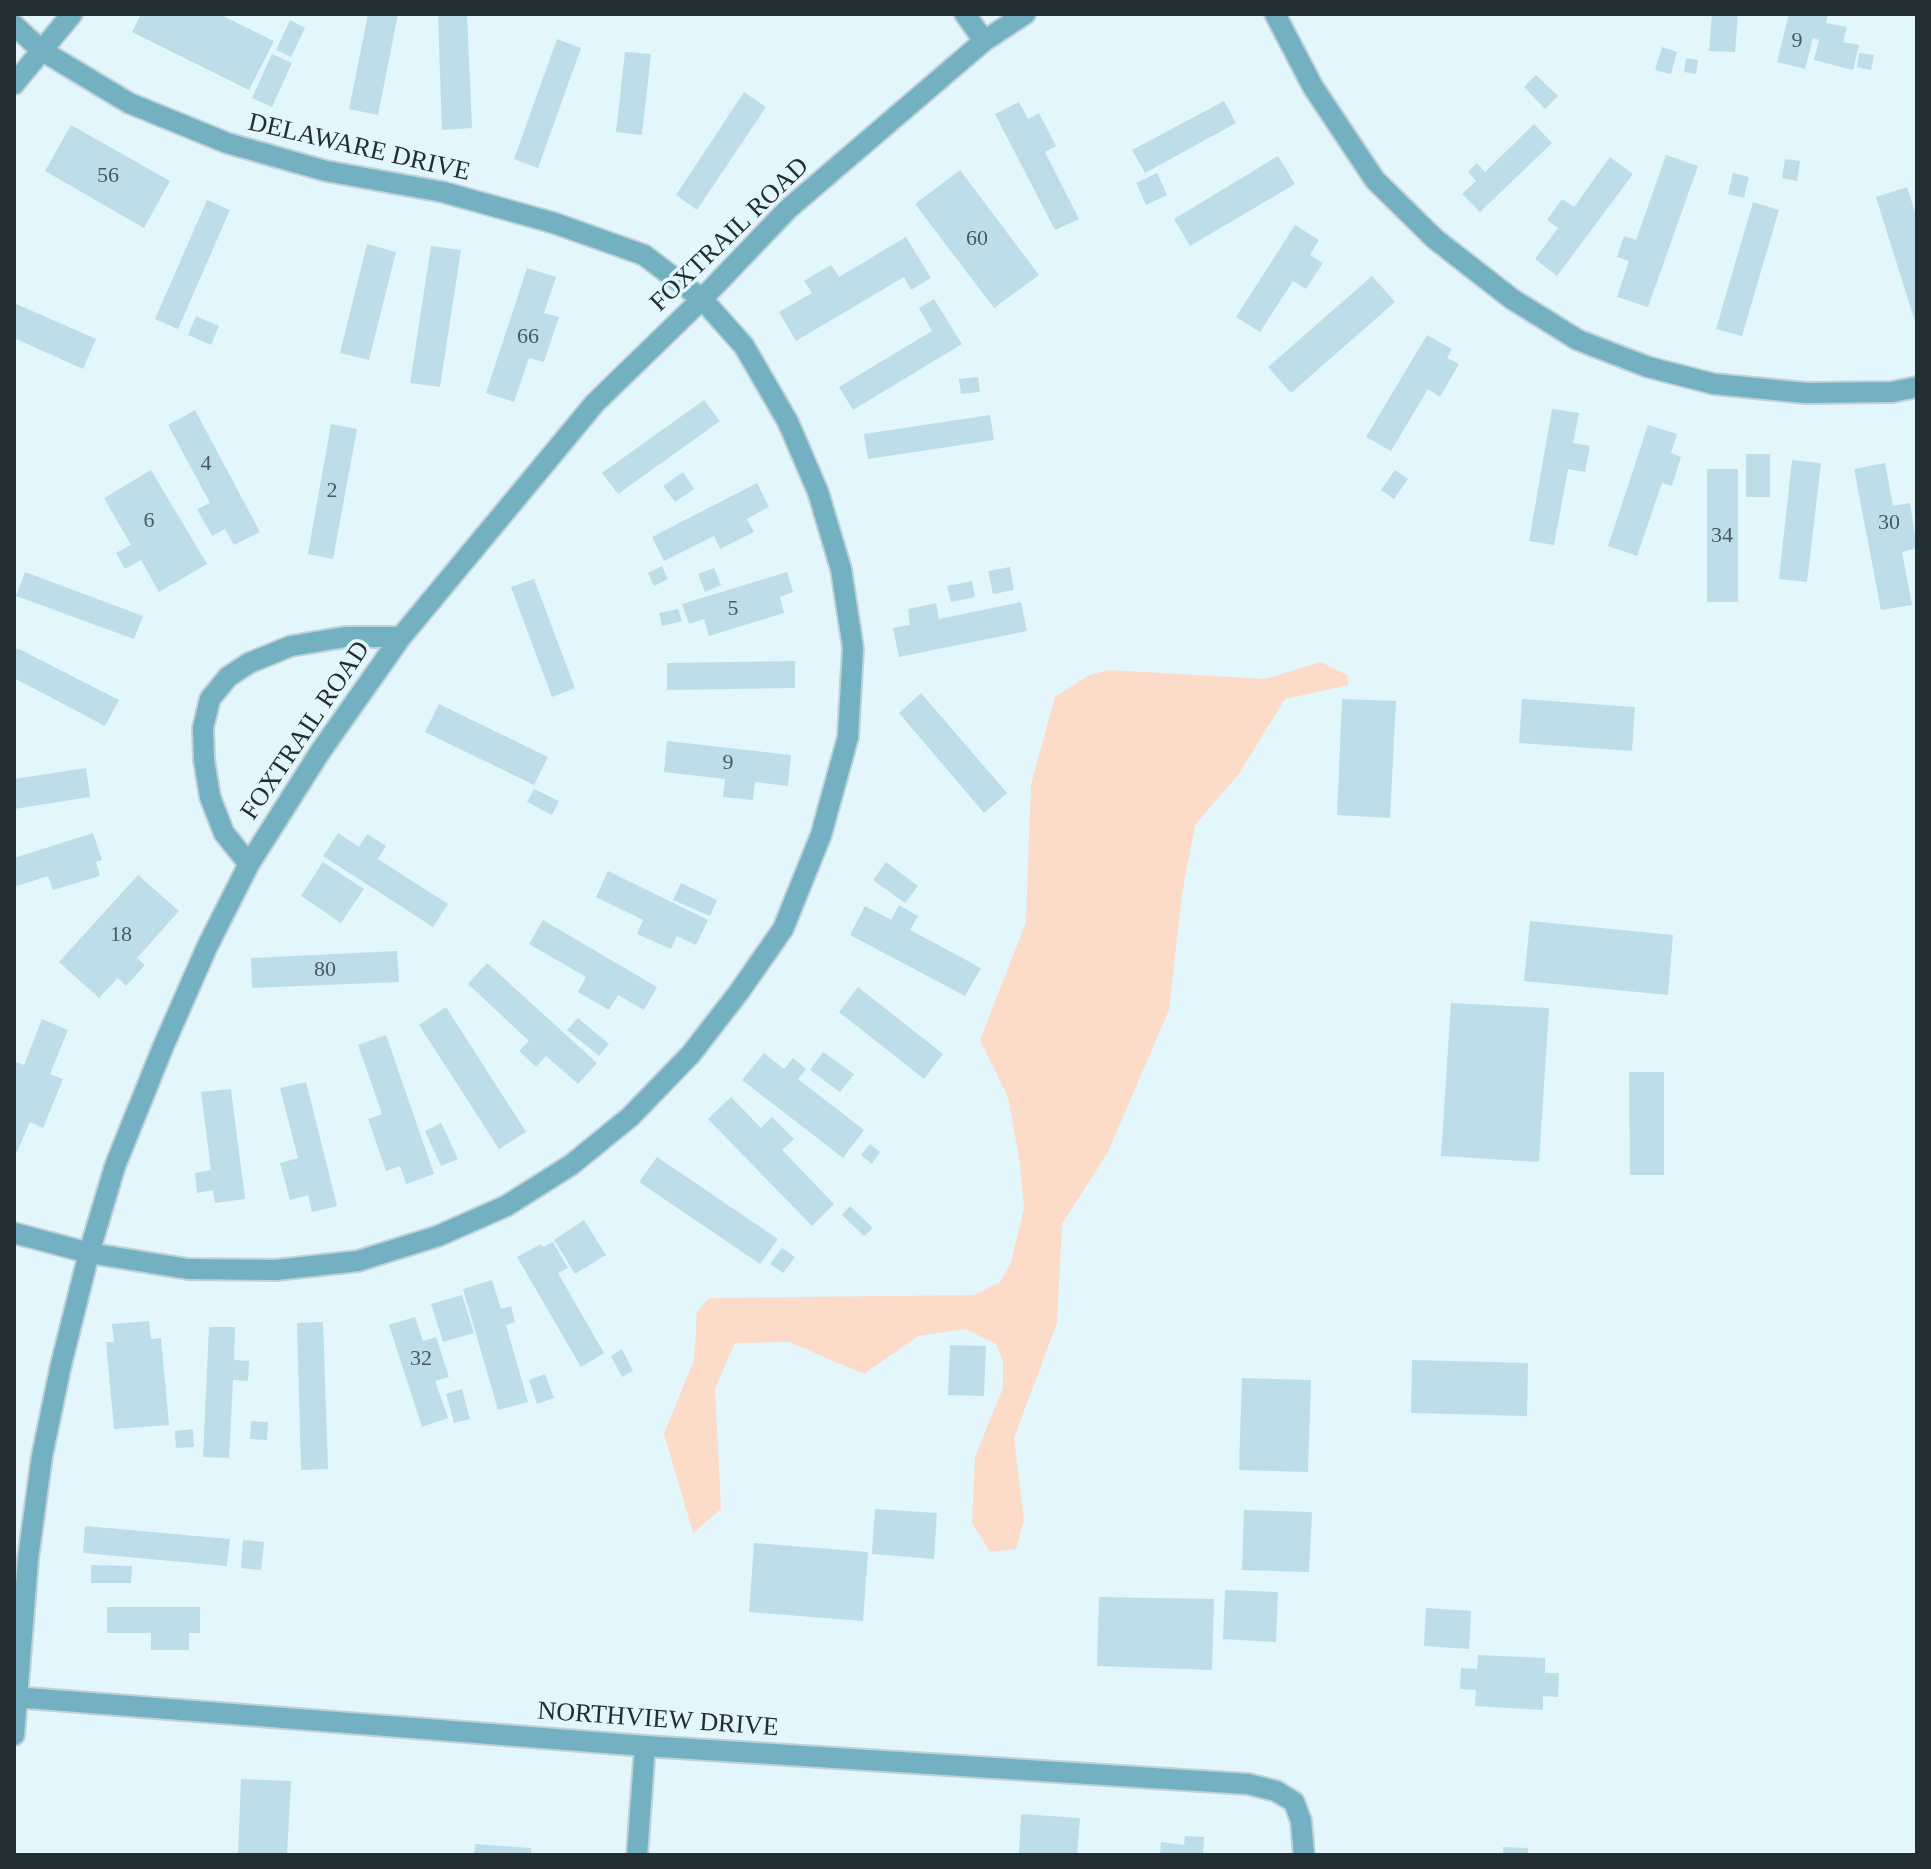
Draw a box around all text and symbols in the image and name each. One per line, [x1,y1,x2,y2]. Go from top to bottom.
house number: 9 [1792,28,1802,54]
street label: DELAWARE DRIVE [245,107,473,189]
street label: FOXTRAIL ROAD [644,151,816,319]
house number: 56 [97,163,119,189]
house number: 60 [966,226,988,252]
house number: 66 [517,324,539,350]
house number: 4 [200,451,212,477]
house number: 2 [326,478,338,504]
house number: 6 [144,508,154,534]
house number: 30 [1878,510,1900,536]
house number: 34 [1711,523,1733,549]
house number: 5 [728,596,738,622]
street label: FOXTRAIL ROAD [235,636,377,826]
house number: 9 [722,750,734,776]
house number: 18 [110,922,132,948]
house number: 80 [314,957,336,983]
house number: 32 [410,1346,432,1372]
street label: NORTHVIEW DRIVE [536,1696,780,1744]

